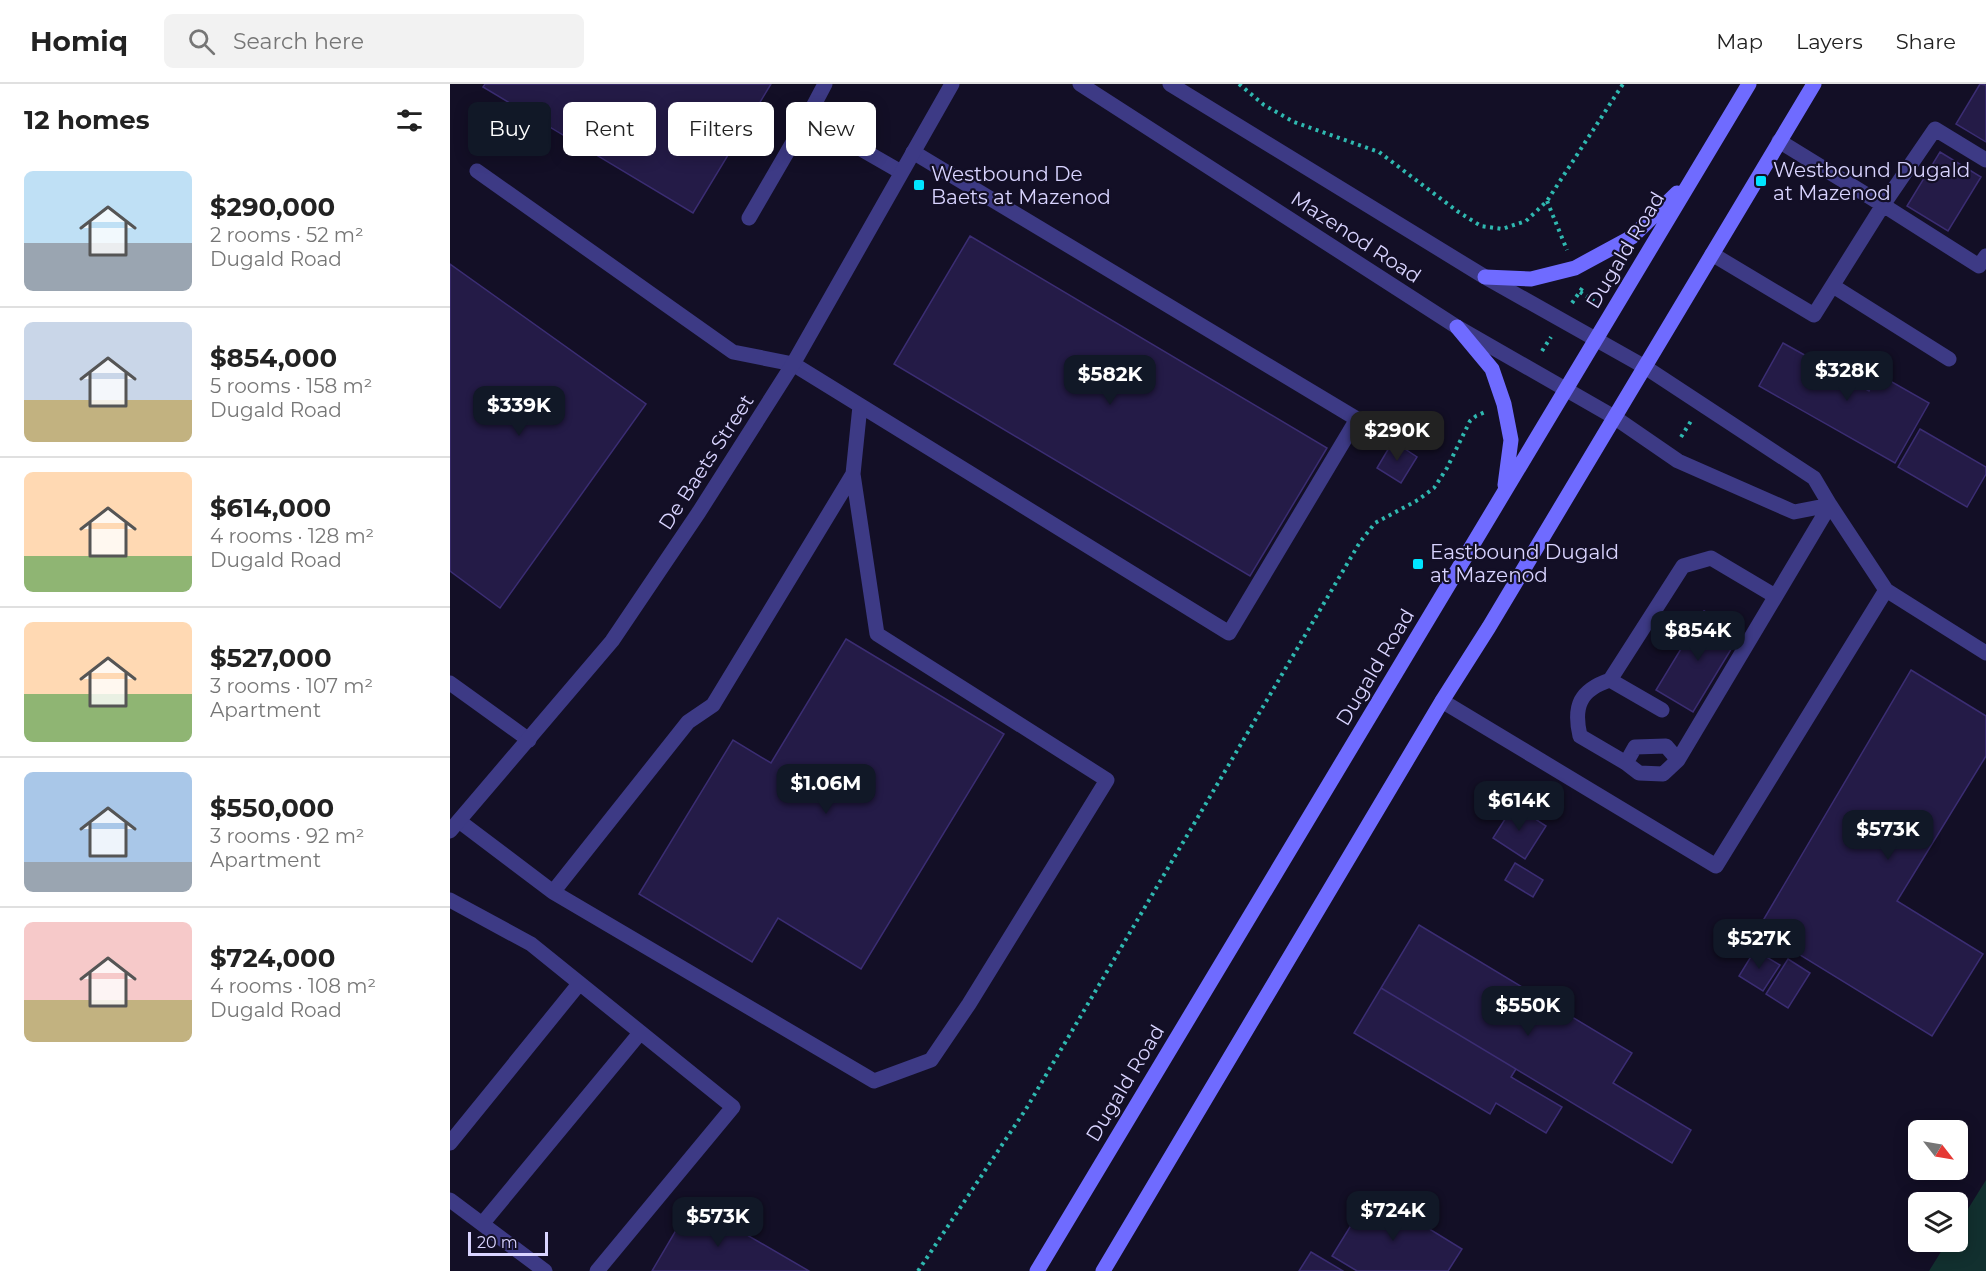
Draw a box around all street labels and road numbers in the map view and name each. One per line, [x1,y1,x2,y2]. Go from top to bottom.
street label: Mazenod Road [1286,186,1426,288]
street label: Dugald Road [1581,187,1669,313]
street label: De Baets Street [653,390,759,534]
street label: Dugald Road [1331,604,1419,730]
street label: Dugald Road [1081,1020,1169,1146]

